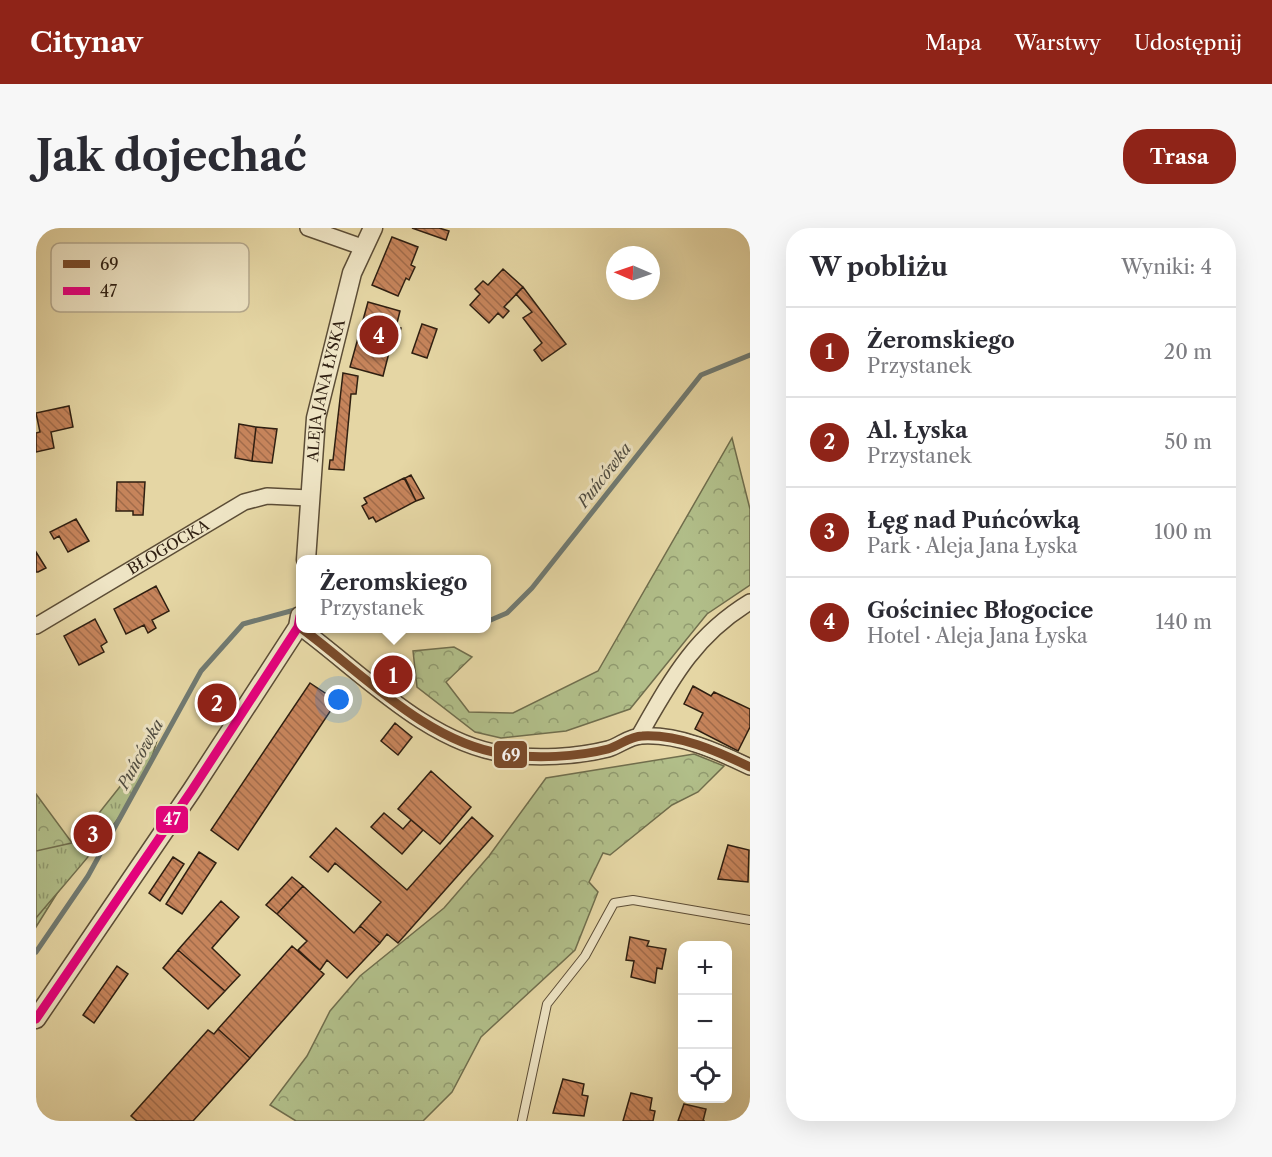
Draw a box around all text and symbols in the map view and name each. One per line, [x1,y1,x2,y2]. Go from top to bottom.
text: Citynav [30,25,143,59]
text: Mapa [925,30,981,55]
text: Warstwy [1014,30,1101,55]
text: Udostępnij [1134,30,1242,55]
button: Trasa [1123,129,1236,184]
text: Jak dojechać [36,130,307,182]
legend [51,243,249,312]
north arrow [606,246,660,300]
text: W pobliżu [810,251,948,283]
text: 69 [100,254,119,274]
text: Wyniki: 4 [1121,255,1212,279]
text: 47 [100,281,117,301]
pin: 4 [360,312,398,358]
street label: ALEJA JANA ŁYSKA [303,316,349,464]
text: Żeromskiego [867,327,1015,354]
text: 1 [825,340,834,364]
text: 20 m [1164,340,1212,364]
text: Przystanek [867,354,971,378]
text: Al. Łyska [867,417,968,444]
text: 2 [824,430,835,454]
text: 50 m [1165,430,1212,454]
water label: Puńcówka [571,438,636,513]
text: Przystanek [867,444,971,468]
text: Łęg nad Puńcówką [867,507,1080,534]
street label: BŁOGOCKA [124,515,213,578]
text: 3 [824,520,835,544]
text: 100 m [1154,520,1212,544]
text: Park · Aleja Jana Łyska [867,534,1078,558]
popup [296,555,491,633]
text: Żeromskiego [320,569,467,596]
text: Przystanek [320,596,424,620]
text: Gościniec Błogocice [867,597,1093,624]
text: 4 [824,610,835,634]
text: 140 m [1155,610,1212,634]
text: Hotel · Aleja Jana Łyska [867,624,1088,648]
pin: 1 [374,652,412,698]
pin: 2 [198,680,237,726]
your location [324,685,353,714]
water label: Puńcówka [112,715,167,794]
line badge: 69 [493,740,528,769]
text: 69 [501,745,521,765]
line badge: 47 [155,805,189,834]
text: 47 [163,809,182,829]
pin: 3 [74,812,112,856]
map controls [678,941,732,1103]
button: + [678,941,732,995]
button: − [678,995,732,1049]
button: locate [678,1049,732,1103]

